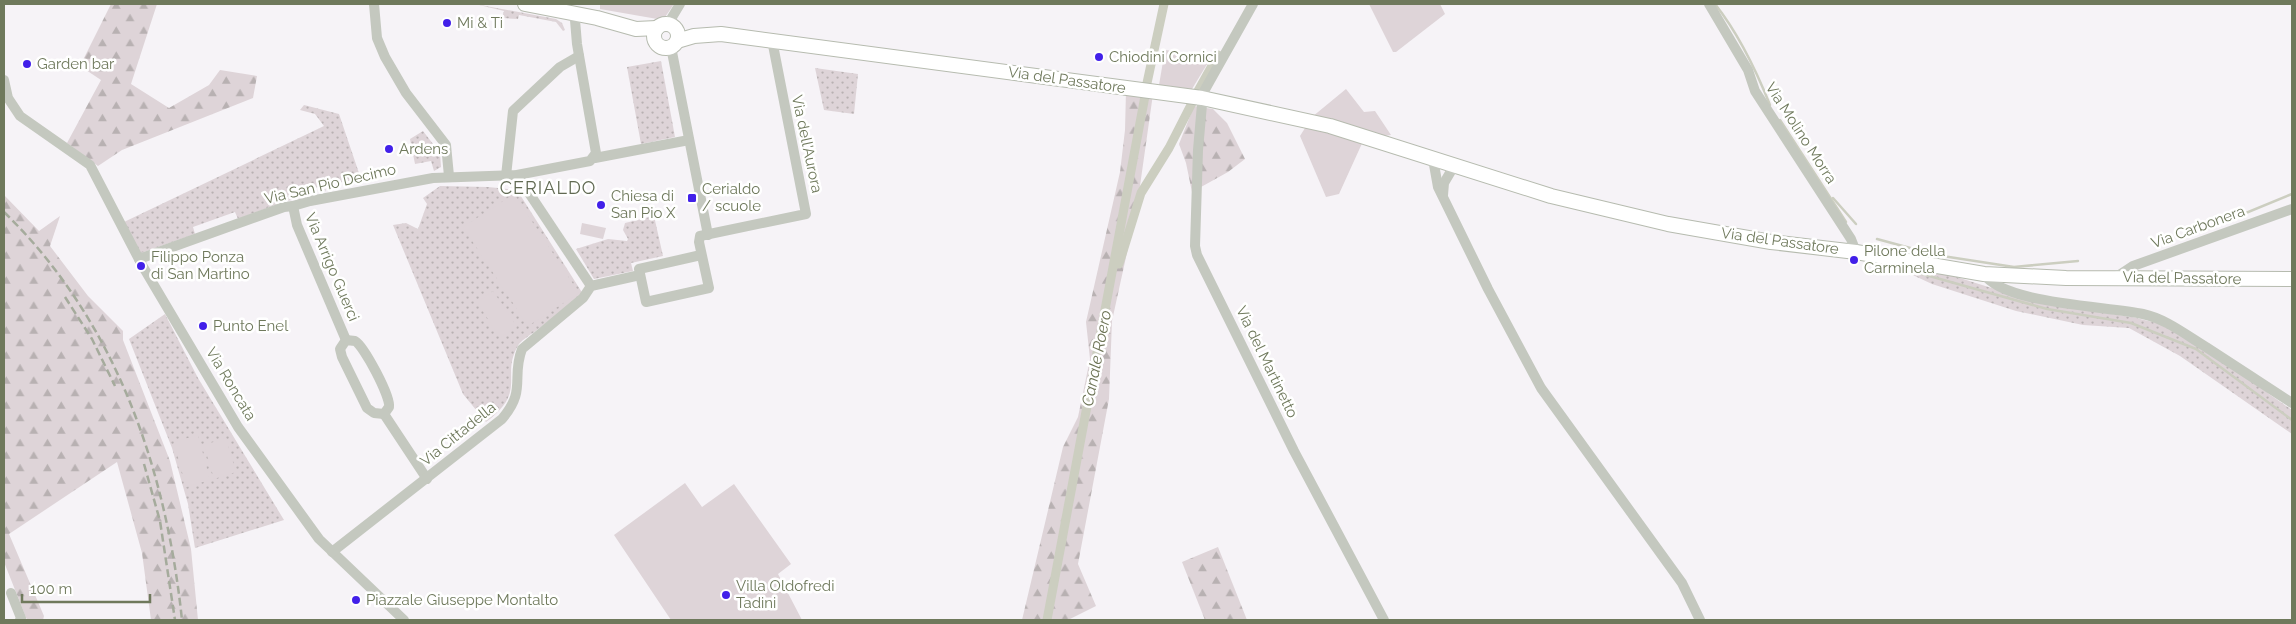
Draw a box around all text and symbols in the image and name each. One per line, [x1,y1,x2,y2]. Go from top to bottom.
place label: Mi & Ti [457,14,503,32]
marker: Mi & Ti [441,17,453,29]
place label: Chiodini Cornici [1109,48,1217,66]
marker: Chiodini Cornici [1093,51,1105,63]
place label: Garden bar [37,55,115,73]
marker: Garden bar [21,58,33,70]
street label: Via del Passatore [1007,63,1127,97]
street label: Via Molino Morra [1762,79,1840,187]
street label: Via dell'Aurora [788,93,826,195]
place label: Ardens [399,140,448,158]
marker: Ardens [383,143,395,155]
street label: Via San Pio Decimo [262,160,398,208]
district label: CERIALDO [500,177,596,198]
place label: Cerialdo / scuole [702,180,761,215]
place label: Chiesa di San Pio X [611,187,676,222]
marker: Cerialdo / scuole [686,192,698,204]
marker: Chiesa di San Pio X [595,199,607,211]
street label: Via Carbonera [2149,202,2247,252]
street label: Via Arrigo Guerci [301,210,363,324]
street label: Via del Passatore [1720,224,1840,258]
place label: Pilone della Carminela [1864,242,1945,277]
place label: Filippo Ponza di San Martino [151,248,250,283]
marker: Pilone della Carminela [1848,254,1860,266]
marker: Filippo Ponza di San Martino [135,260,147,272]
street label: Via del Passatore [2122,268,2242,288]
street label: Via del Martinetto [1232,303,1302,421]
water label: Canale Roero [1078,309,1115,408]
place label: Punto Enel [213,317,289,335]
marker: Punto Enel [197,320,209,332]
street label: Via Roncata [202,344,260,424]
street label: Via Cittadella [417,398,499,470]
scale bar [22,572,150,604]
place label: Villa Oldofredi Tadini [736,577,834,612]
text: 100 m [30,580,72,598]
marker: Villa Oldofredi Tadini [720,589,732,601]
place label: Piazzale Giuseppe Montalto [366,591,558,609]
marker: Piazzale Giuseppe Montalto [350,594,362,606]

